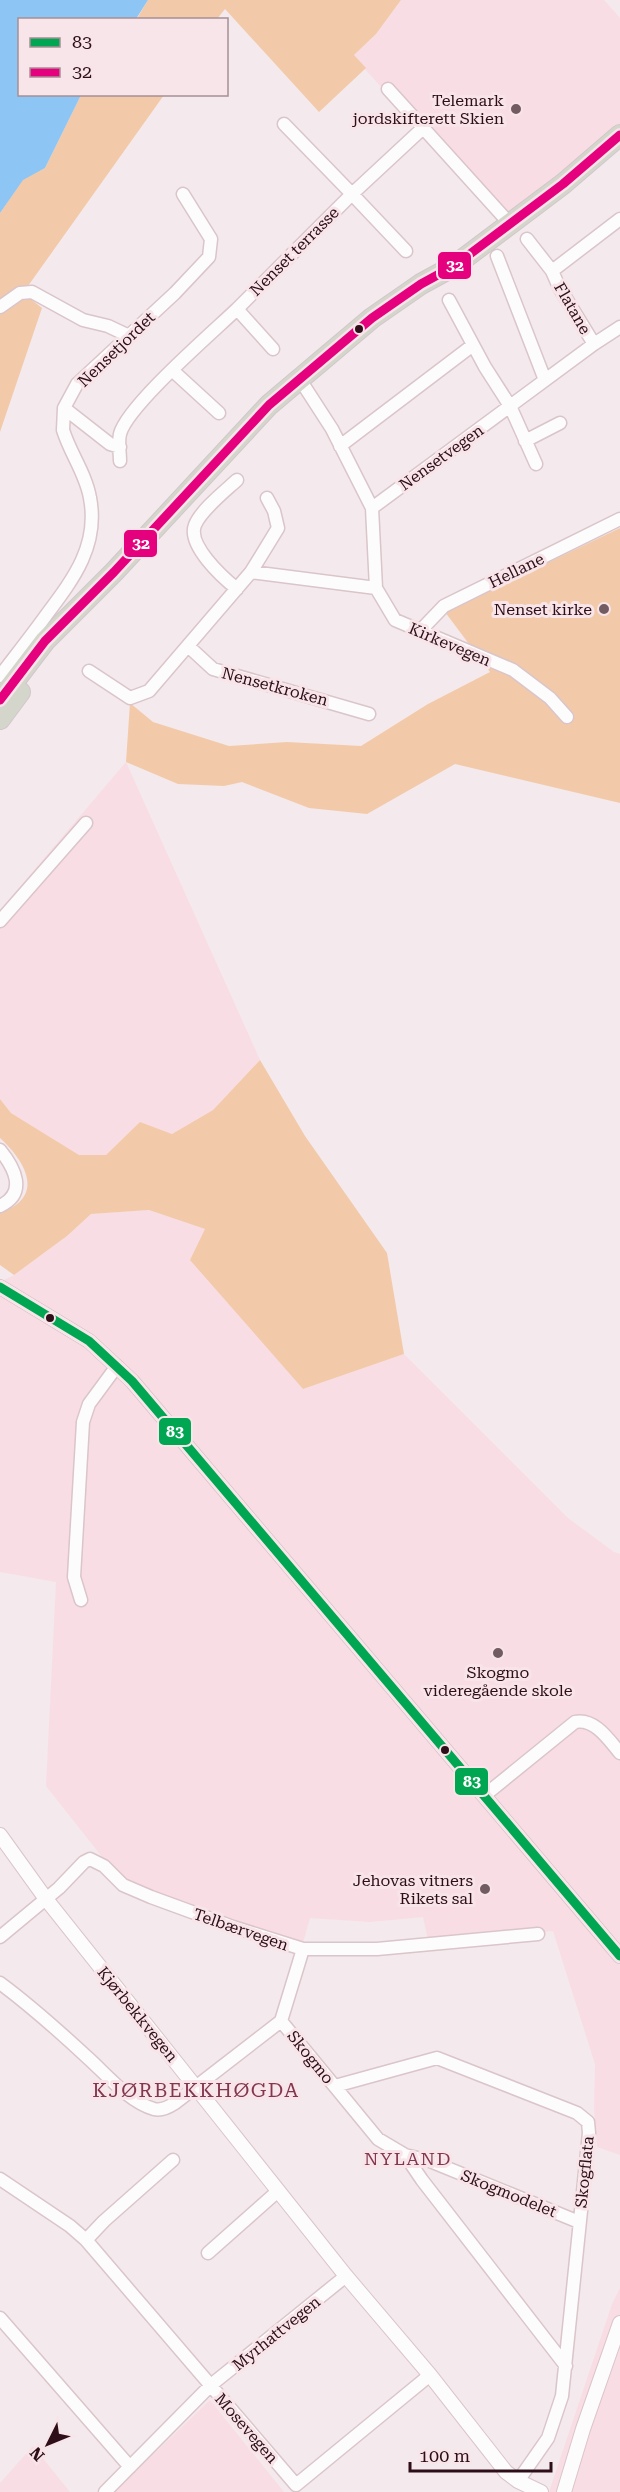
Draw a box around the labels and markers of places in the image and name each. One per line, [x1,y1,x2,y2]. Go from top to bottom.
place label: Telemark jordskifterett Skien [352,91,504,128]
marker: Telemark jordskifterett Skien [509,102,523,116]
unlabelled marker [353,323,365,335]
place label: Nenset kirke [494,600,592,619]
marker: Nenset kirke [597,602,611,616]
unlabelled marker [44,1312,56,1324]
marker: Skogmo videregående skole [491,1646,505,1660]
place label: Skogmo videregående skole [424,1663,573,1700]
unlabelled marker [439,1744,451,1756]
place label: Jehovas vitners Rikets sal [353,1871,473,1908]
marker: Jehovas vitners Rikets sal [478,1882,492,1896]

